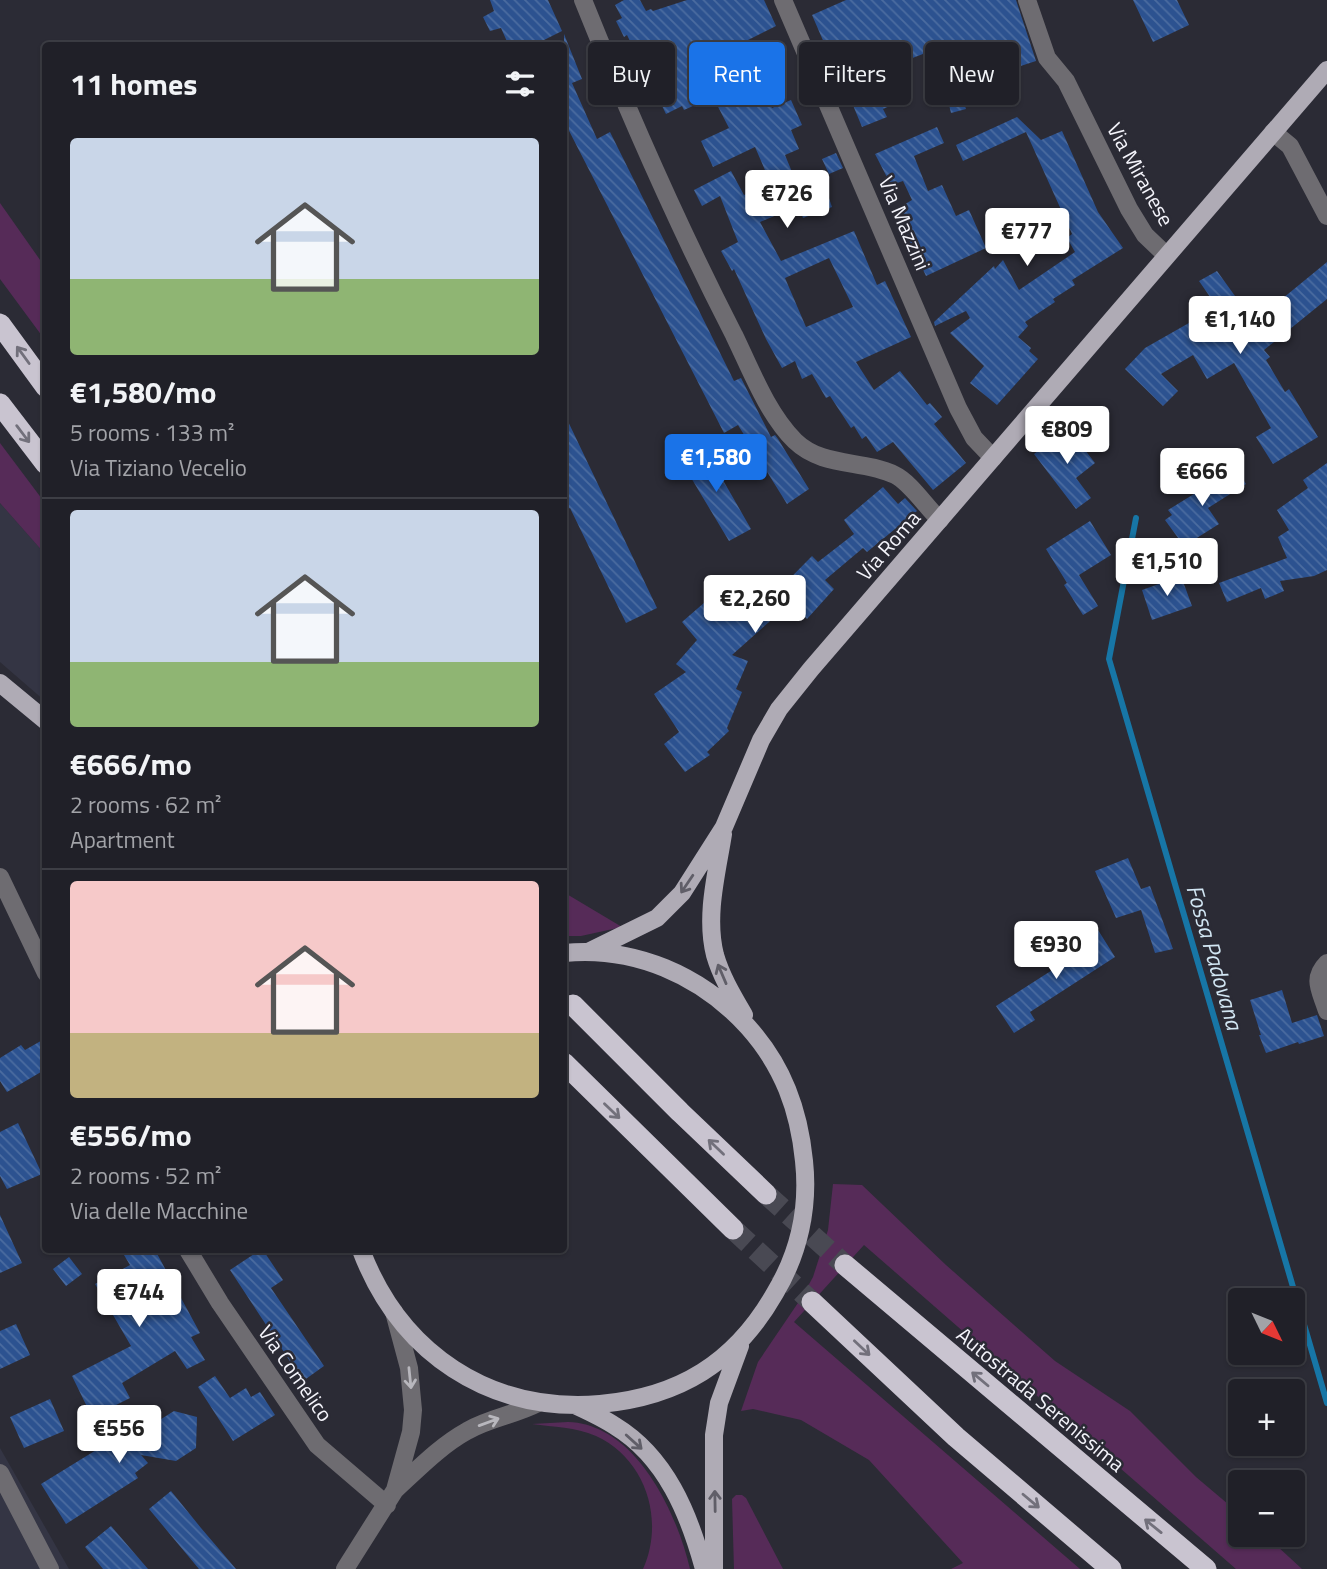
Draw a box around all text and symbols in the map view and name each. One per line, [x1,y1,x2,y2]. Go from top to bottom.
chip: Buy [588,42,675,105]
chip: Rent [689,42,785,105]
chip: Filters [799,42,911,105]
chip: New [925,42,1019,105]
text: 11 homes [70,61,197,107]
icon: filters [501,65,539,103]
street label: Via Miranese [1099,116,1183,232]
pin: €726 [746,170,828,230]
street label: Via Mazzini [871,171,939,275]
text: €726 [761,175,813,210]
icon: home [242,184,368,310]
pin: €777 [986,208,1068,268]
text: €777 [1001,213,1053,248]
pin: €1,140 [1183,296,1297,356]
text: €1,140 [1205,301,1275,336]
one-way arrow [16,346,30,365]
text: €1,580/mo [70,369,216,415]
pin: €809 [1026,406,1108,466]
text: €809 [1041,411,1093,446]
text: 5 rooms · 133 m² [70,415,234,450]
one-way arrow [15,425,30,443]
pin: €1,580 [659,434,773,494]
text: €1,580 [681,439,751,474]
pin: €666 [1161,448,1243,508]
text: Via Tiziano Vecelio [70,450,247,485]
text: €666 [1176,453,1228,488]
street label: Via Roma [848,502,928,587]
pin: €1,510 [1110,538,1224,598]
text: €1,510 [1132,543,1202,578]
icon: home [242,556,368,682]
pin: €2,260 [698,576,812,635]
text: €2,260 [720,580,790,615]
text: €666/mo [70,741,192,787]
text: 2 rooms · 62 m² [70,787,221,822]
text: Apartment [70,822,175,857]
one-way arrow [680,874,694,893]
water label: Fossa Padovana [1178,880,1253,1035]
pin: €930 [1015,922,1097,981]
text: €930 [1030,926,1082,961]
icon: home [242,927,368,1053]
one-way arrow [715,963,728,985]
one-way arrow [603,1103,620,1120]
text: €556/mo [70,1112,192,1158]
one-way arrow [708,1139,725,1156]
text: 2 rooms · 52 m² [70,1158,221,1193]
text: Via delle Macchine [70,1193,248,1228]
pin: €744 [98,1270,180,1329]
text: €744 [113,1274,165,1309]
north arrow [1228,1288,1306,1365]
map controls [1228,1288,1305,1547]
street label: Via Comelico [251,1318,341,1428]
street label: Autostrada Serenissima [950,1319,1132,1479]
one-way arrow [853,1340,870,1357]
one-way arrow [404,1367,417,1389]
one-way arrow [971,1371,989,1387]
button: + [1228,1379,1305,1456]
pin: €556 [78,1406,160,1465]
text: €556 [93,1410,145,1445]
one-way arrow [478,1415,500,1427]
one-way arrow [625,1433,643,1449]
button: − [1228,1470,1305,1547]
one-way arrow [708,1490,721,1513]
one-way arrow [1021,1493,1039,1509]
one-way arrow [1145,1518,1163,1534]

